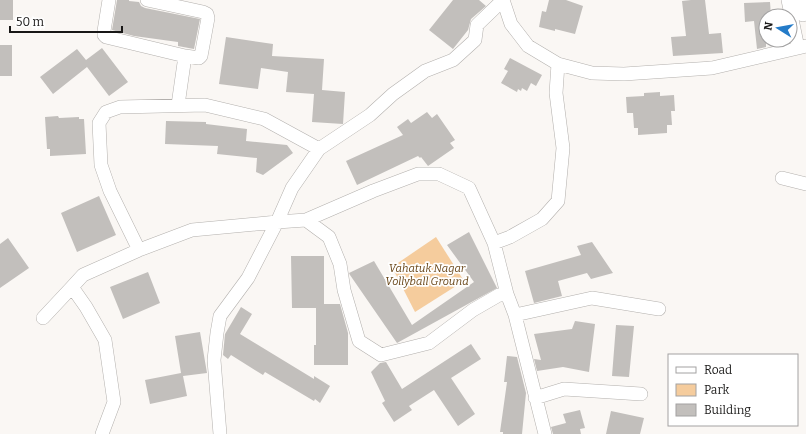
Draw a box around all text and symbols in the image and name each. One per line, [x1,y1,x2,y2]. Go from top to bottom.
scale bar [10,8,122,34]
north arrow [758,8,798,48]
text: 50 m [16,15,45,29]
text: N [761,20,776,32]
park label: Vahatuk Nagar Vollyball Ground [385,262,469,288]
legend [668,354,798,426]
text: Road [704,363,732,377]
text: Park [704,383,730,397]
text: Building [704,403,751,417]

